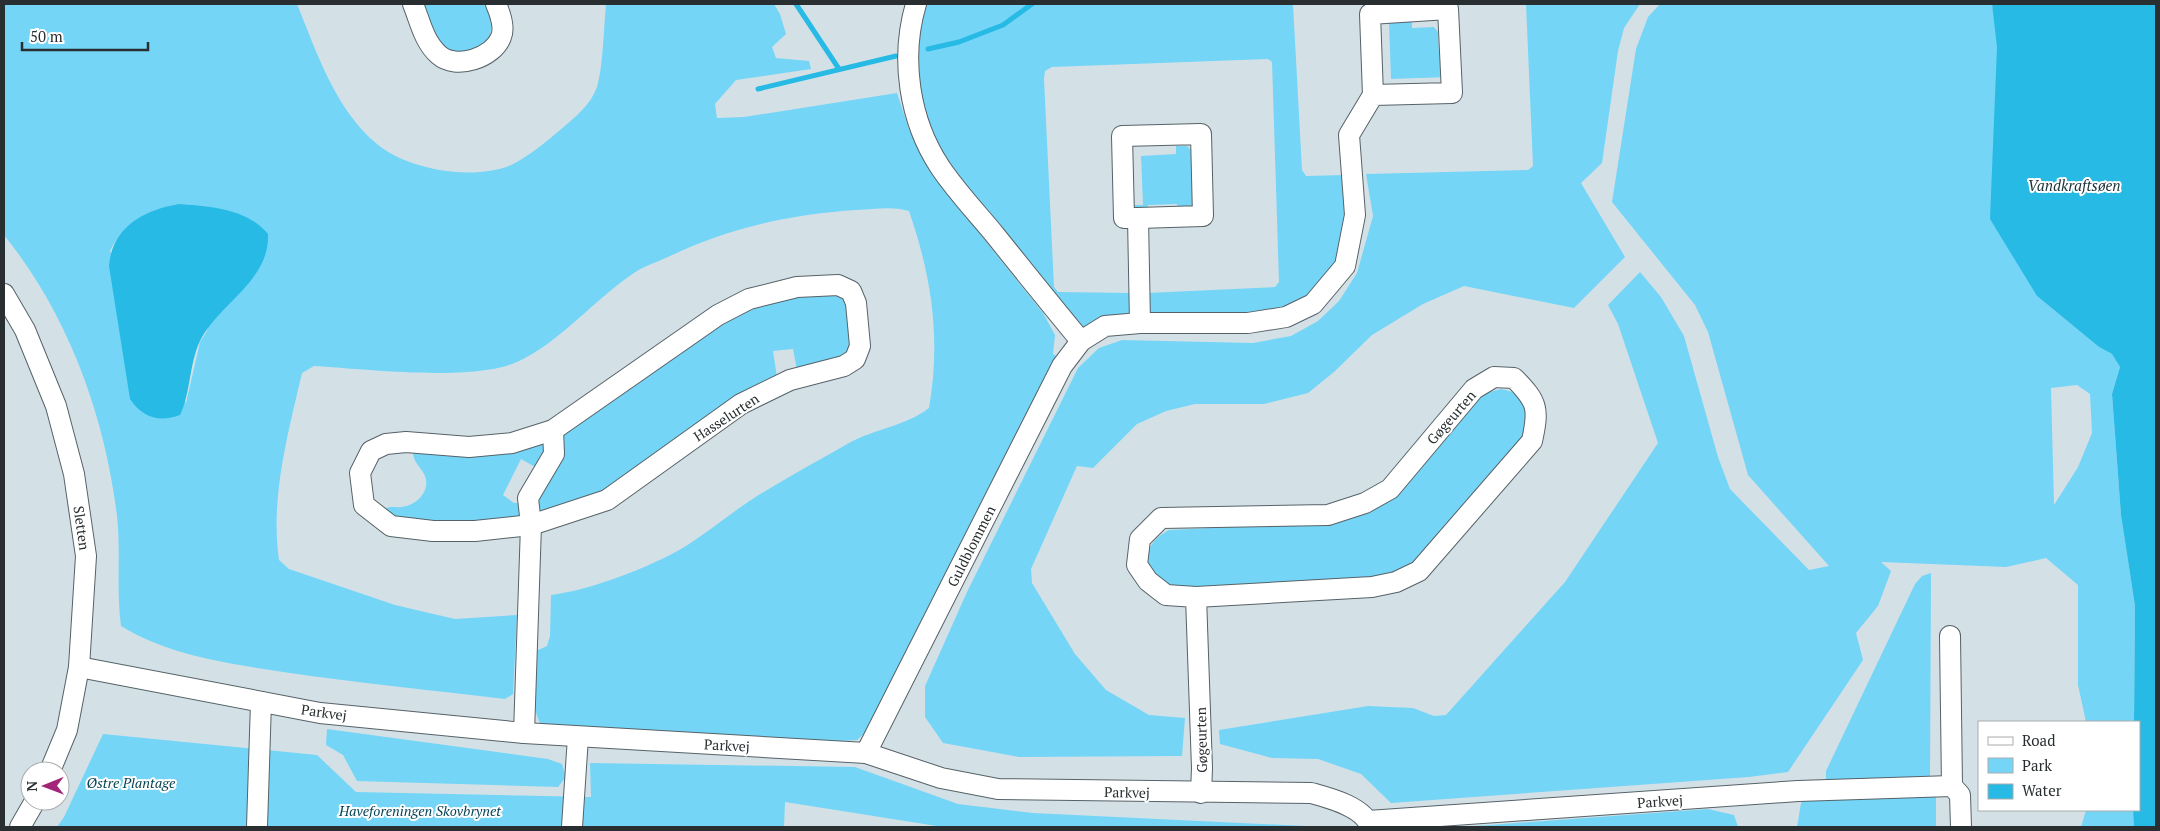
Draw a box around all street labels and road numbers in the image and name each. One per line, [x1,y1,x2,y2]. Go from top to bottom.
street label: Gøgeurten [1422,385,1480,448]
street label: Hasselurten [690,388,763,445]
street label: Guldblommen [942,502,1000,590]
street label: Sletten [69,505,95,552]
street label: Parkvej [300,699,348,725]
street label: Gøgeurten [1191,706,1211,773]
street label: Parkvej [704,734,750,756]
street label: Parkvej [1104,782,1150,802]
street label: Parkvej [1636,790,1684,812]

